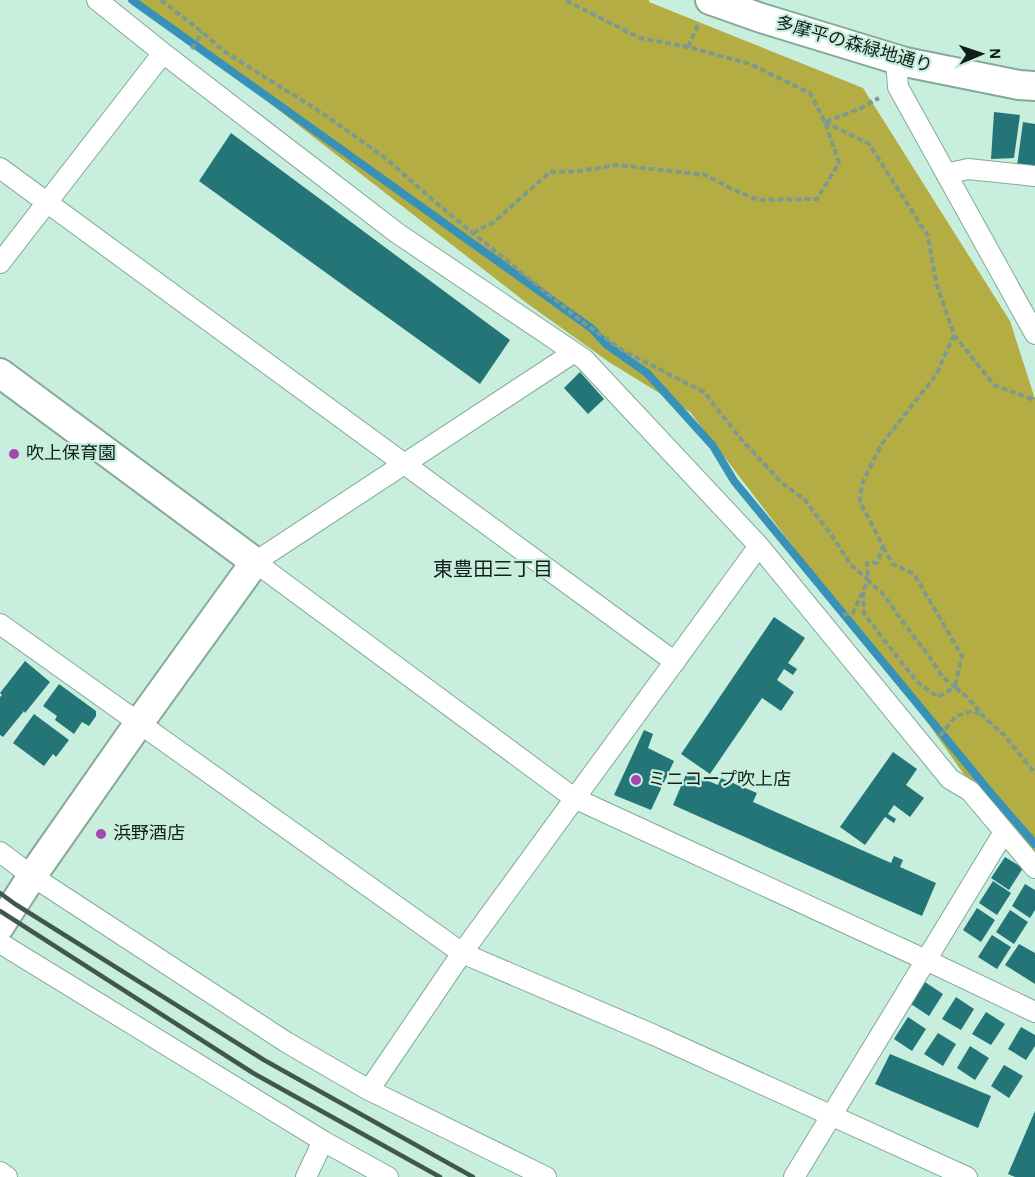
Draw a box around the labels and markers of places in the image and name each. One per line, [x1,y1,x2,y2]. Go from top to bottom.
place label: 吹上保育園 [26,444,116,463]
marker: 吹上保育園 [7,447,21,461]
place label: ミニコープ吹上店 [648,770,791,789]
marker: ミニコープ吹上店 [629,773,643,787]
place label: 浜野酒店 [113,823,185,843]
marker: 浜野酒店 [94,827,108,841]

